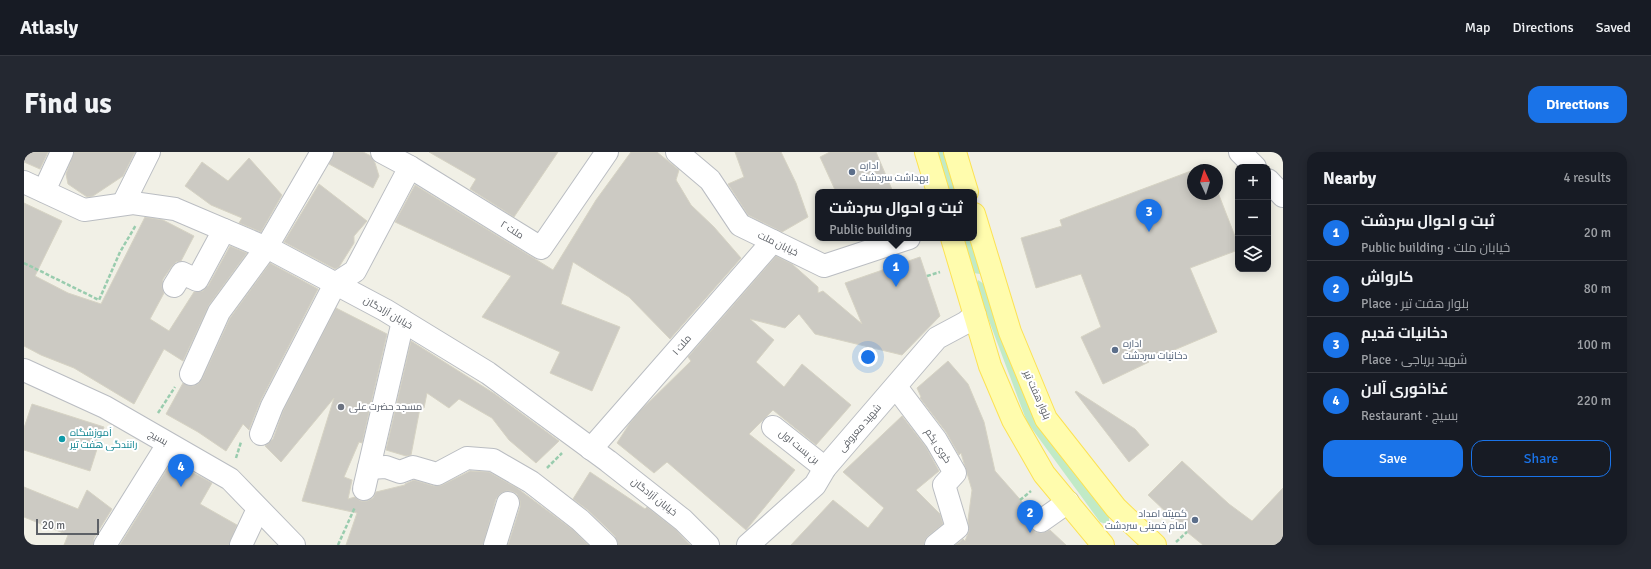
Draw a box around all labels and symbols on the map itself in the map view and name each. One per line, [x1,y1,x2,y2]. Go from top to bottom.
place label: اداره بهداشت سردشت [860,160,928,184]
north arrow [1187,164,1223,200]
marker: اداره بهداشت سردشت [847,167,857,177]
pin: 3 [1136,199,1162,232]
street label: ملت ۲ [498,218,526,242]
street label: خیابان ملت [756,229,800,259]
pin: 1 [883,254,909,287]
street label: خیابان آزادگان [361,294,415,332]
street label: ملت ۱ [670,332,694,358]
place label: اداره دخانیات سردشت [1123,338,1188,362]
marker: اداره دخانیات سردشت [1110,345,1120,355]
your location [858,347,878,367]
street label: بلوار هفت تیر [1020,368,1053,421]
place label: مسجد حضرت علی [349,401,422,413]
marker: مسجد حضرت علی [336,402,346,412]
street label: شهید معروفی [836,402,884,454]
street label: کوی یکم [922,426,954,466]
place label: آموزشگاه رانندگی هفت تیر [69,427,137,451]
street label: بن بست اول [776,427,822,467]
street label: بسیج [146,428,170,448]
marker: آموزشگاه رانندگی هفت تیر [57,434,67,444]
pin: 4 [168,454,194,487]
street label: خیابان آزادگان [629,475,679,519]
pin: 2 [1017,500,1043,533]
place label: کمیته امداد امام خمینی سردشت [1105,508,1187,533]
marker: کمیته امداد امام خمینی سردشت [1190,515,1200,525]
scale bar [36,517,99,536]

